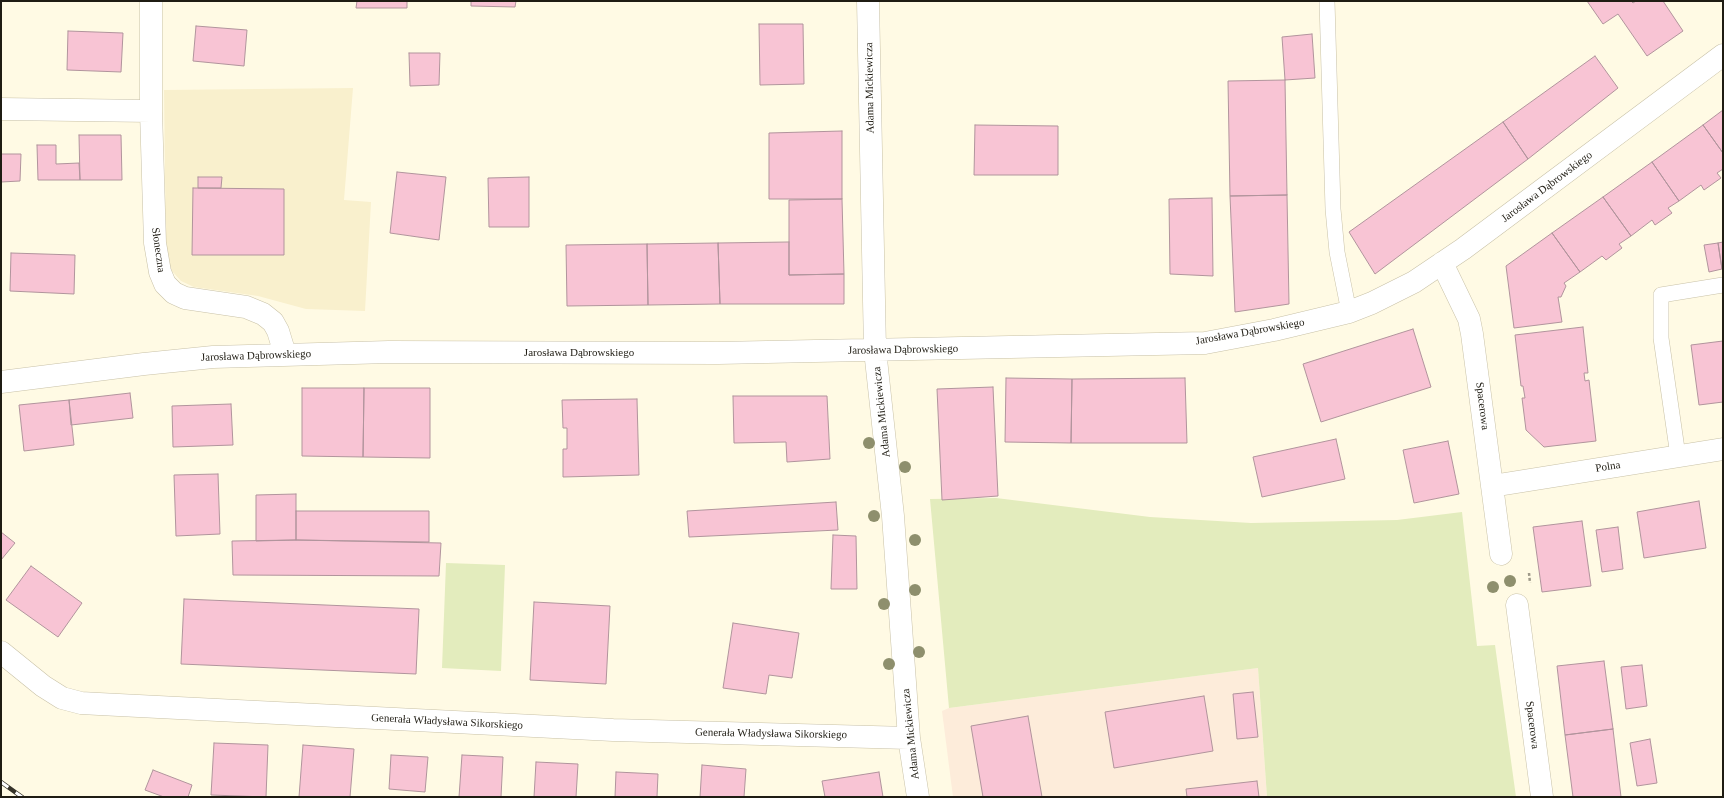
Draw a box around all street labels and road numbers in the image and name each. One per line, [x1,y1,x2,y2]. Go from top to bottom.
street label: Adama Mickiewicza [863,42,877,134]
street label: Jarosława Dąbrowskiego [1499,149,1595,225]
street label: Słoneczna [148,227,168,273]
street label: Jarosława Dąbrowskiego [1195,316,1305,348]
street label: Jarosława Dąbrowskiego [848,342,958,358]
street label: Jarosława Dąbrowskiego [524,346,634,360]
street label: Jarosława Dąbrowskiego [201,347,311,365]
street label: Adama Mickiewicza [871,366,893,458]
street label: Spacerowa [1473,381,1491,431]
street label: Polna [1595,459,1621,475]
street label: Adama Mickiewicza [900,688,922,780]
street label: Spacerowa [1523,700,1541,750]
street label: Generała Władysława Sikorskiego [371,711,523,733]
street label: Generała Władysława Sikorskiego [695,726,847,742]

